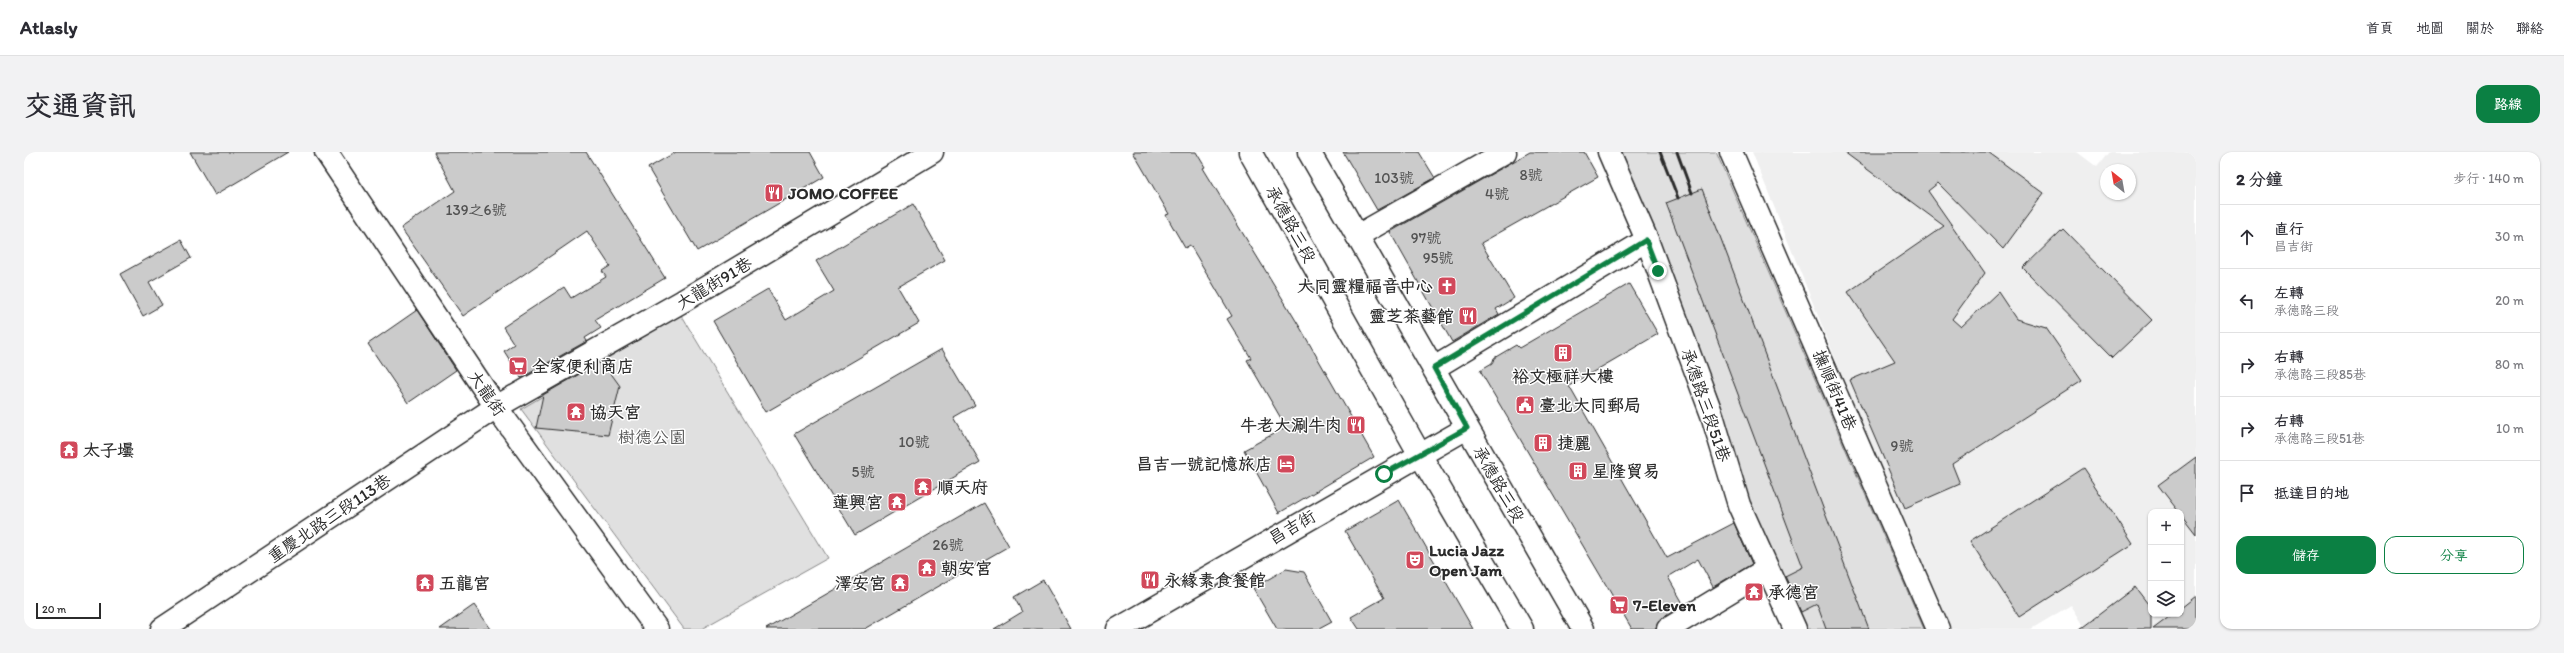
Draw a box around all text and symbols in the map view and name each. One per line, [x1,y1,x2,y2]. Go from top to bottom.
text: Atlasly [20,16,77,39]
text: 首頁 [2366,20,2394,37]
text: 地圖 [2416,20,2444,37]
text: 關於 [2466,20,2494,37]
text: 聯絡 [2516,20,2544,37]
button: 路線 [2476,85,2540,123]
text: 交通資訊 [24,88,136,122]
north arrow [2100,164,2136,200]
house number: 8號 [1519,166,1543,184]
house number: 103號 [1374,169,1414,187]
text: 2 分鐘 [2236,169,2283,189]
text: 步行 · 140 m [2453,171,2524,186]
restaurant icon: JOMO COFFEE [763,182,785,204]
street label: 承德路三段 [1262,182,1320,266]
place label: JOMO COFFEE [787,183,899,203]
house number: 4號 [1485,185,1509,203]
house number: 139之6號 [446,201,506,219]
text: 直行 [2274,220,2304,238]
icon: ahead [2236,226,2258,248]
house number: 97號 [1411,229,1441,247]
text: 30 m [2495,229,2524,244]
text: 昌吉街 [2274,239,2313,254]
house number: 95號 [1423,249,1453,267]
street label: 大龍街91巷 [673,252,756,313]
route end [1649,262,1667,280]
church icon: 大同靈糧福音中心 [1436,275,1458,297]
place label: 大同靈糧福音中心 [1297,276,1433,296]
text: 左轉 [2274,284,2304,302]
icon: left [2236,290,2258,312]
text: 20 m [2495,293,2524,308]
text: 承德路三段 [2274,303,2339,318]
restaurant icon: 靈芝茶藝館 [1457,305,1479,327]
place label: 靈芝茶藝館 [1369,306,1454,326]
building icon: 裕文極祥大樓 [1552,342,1574,364]
street label: 承德路三段51巷 [1677,346,1735,465]
street label: 撫順街41巷 [1809,346,1861,434]
text: 右轉 [2274,348,2304,366]
icon: right [2236,354,2258,376]
supermarket icon: 全家便利商店 [507,355,529,377]
place label: 全家便利商店 [532,356,634,376]
text: 80 m [2495,357,2524,372]
street label: 大龍街 [464,366,510,420]
place label: 裕文極祥大樓 [1512,366,1614,386]
text: 承德路三段85巷 [2274,367,2366,382]
public building icon: 臺北大同郵局 [1514,394,1536,416]
place label: 臺北大同郵局 [1539,395,1641,415]
temple icon: 協天宮 [565,401,587,423]
place label: 協天宮 [590,402,641,422]
text: 右轉 [2274,412,2304,430]
restaurant icon: 牛老大涮牛肉 [1345,414,1367,436]
place label: 牛老大涮牛肉 [1240,415,1342,435]
icon: right [2236,418,2258,440]
text: 10 m [2496,421,2524,436]
park label: 樹德公園 [618,427,686,447]
text: 承德路三段51巷 [2274,431,2365,446]
building icon: 捷麗 [1532,432,1554,454]
house number: 10號 [898,433,930,451]
place label: 捷麗 [1557,433,1591,453]
house number: 9號 [1891,437,1913,455]
temple icon: 太子壜 [58,439,80,461]
place label: 太子壜 [83,440,134,460]
street label: 承德路三段 [1469,442,1529,526]
hotel icon: 昌吉一號記憶旅店 [1275,453,1297,475]
place label: 昌吉一號記憶旅店 [1136,454,1272,474]
building icon: 星隆貿易 [1567,460,1589,482]
place label: 星隆貿易 [1592,461,1660,481]
house number: 5號 [852,463,874,481]
route start [1375,465,1393,483]
street label: 重慶北路三段113巷 [264,469,395,567]
temple icon: 順天府 [912,476,934,498]
place label: 順天府 [937,477,988,497]
icon: arrive [2236,482,2258,504]
text: 抵達目的地 [2274,484,2349,502]
temple icon: 蓮興宮 [886,491,908,513]
place label: 蓮興宮 [832,492,883,512]
street label: 昌吉街 [1265,506,1319,548]
map controls [2148,509,2184,617]
button: + [2148,509,2184,545]
house number: 26號 [933,536,963,554]
button: 儲存 [2236,536,2376,574]
button: 分享 [2384,536,2524,574]
place label: Lucia Jazz Open Jam [1429,540,1504,581]
button: − [2148,545,2184,581]
theatre icon: Lucia Jazz Open Jam [1404,549,1426,571]
temple icon: 朝安宮 [916,557,938,579]
place label: 朝安宮 [941,558,992,578]
restaurant icon: 永緣素食餐館 [1139,569,1161,591]
place label: 永緣素食餐館 [1164,570,1266,590]
temple icon: 五龍宮 [414,572,436,594]
temple icon: 澤安宮 [889,572,911,594]
place label: 五龍宮 [439,573,490,593]
place label: 澤安宮 [835,573,886,593]
temple icon: 承德宮 [1743,581,1765,603]
button: layers [2148,581,2184,617]
place label: 承德宮 [1768,582,1819,602]
supermarket icon: 7-Eleven [1608,594,1630,616]
place label: 7-Eleven [1632,595,1696,615]
scale bar [36,601,101,620]
text: 20 m [42,603,66,616]

